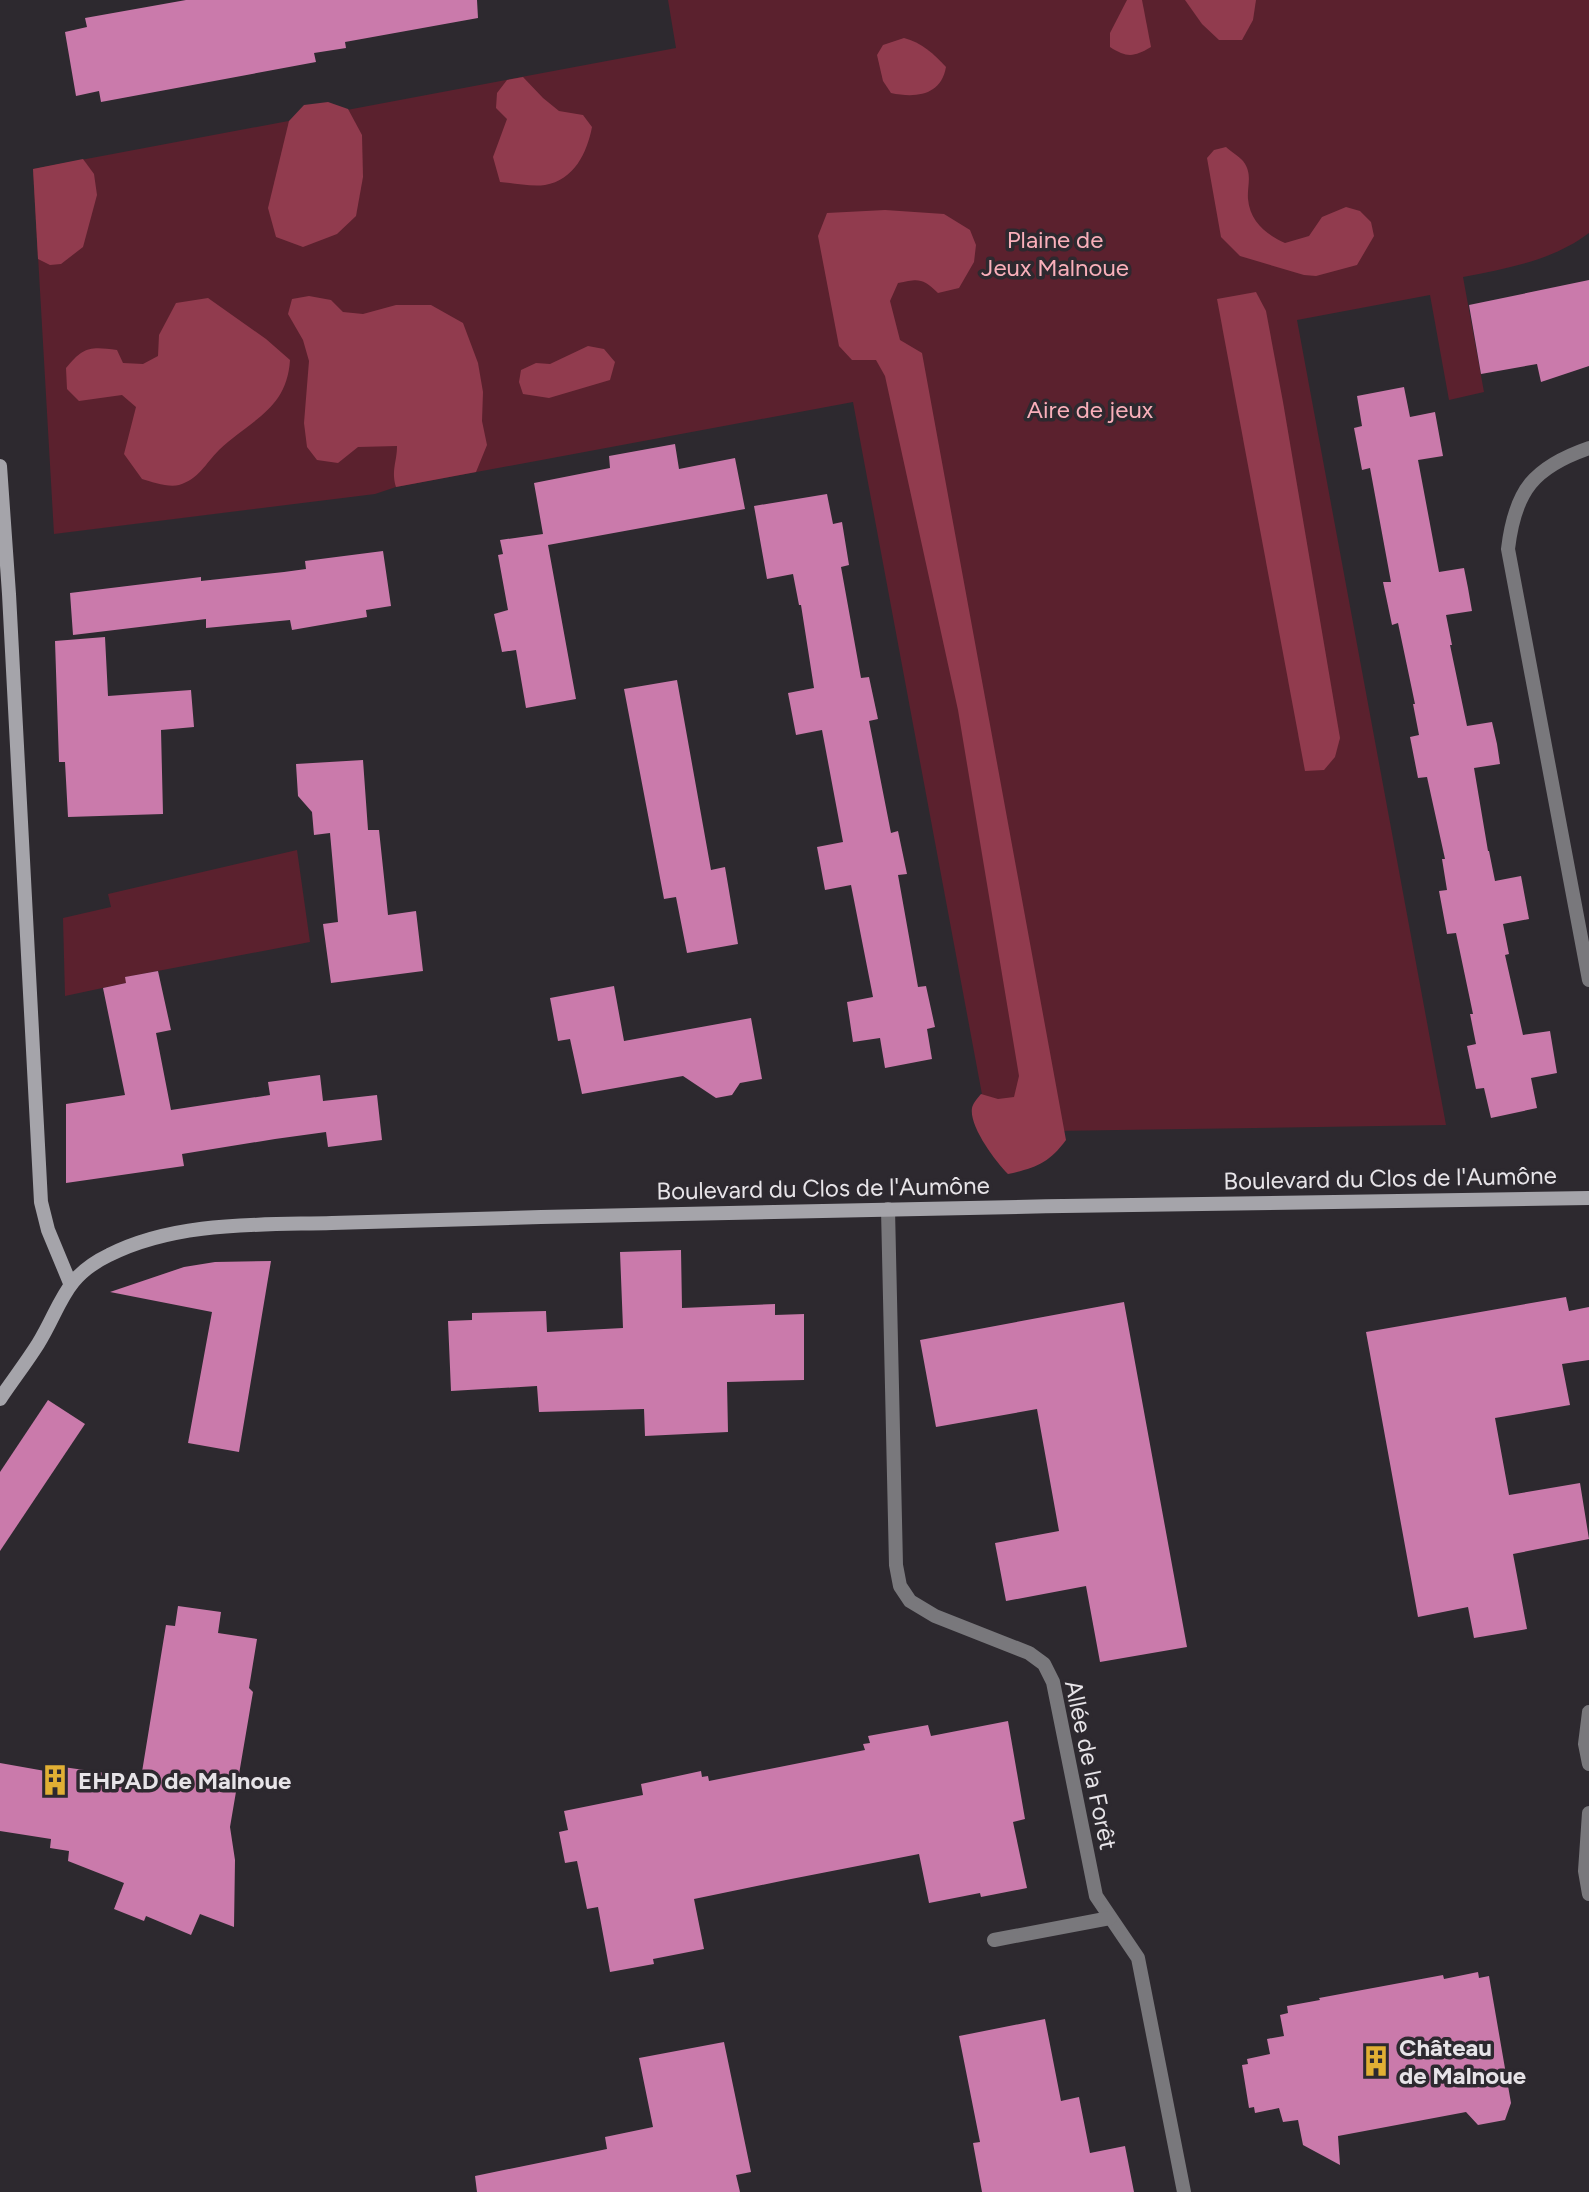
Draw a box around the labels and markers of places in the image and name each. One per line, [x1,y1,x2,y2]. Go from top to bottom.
building icon: EHPAD de Malnoue [38,1763,72,1797]
place label: EHPAD de Malnoue [78,1766,291,1795]
place label: Château de Malnoue [1399,2033,1526,2090]
building icon: Château de Malnoue [1359,2044,1393,2078]

